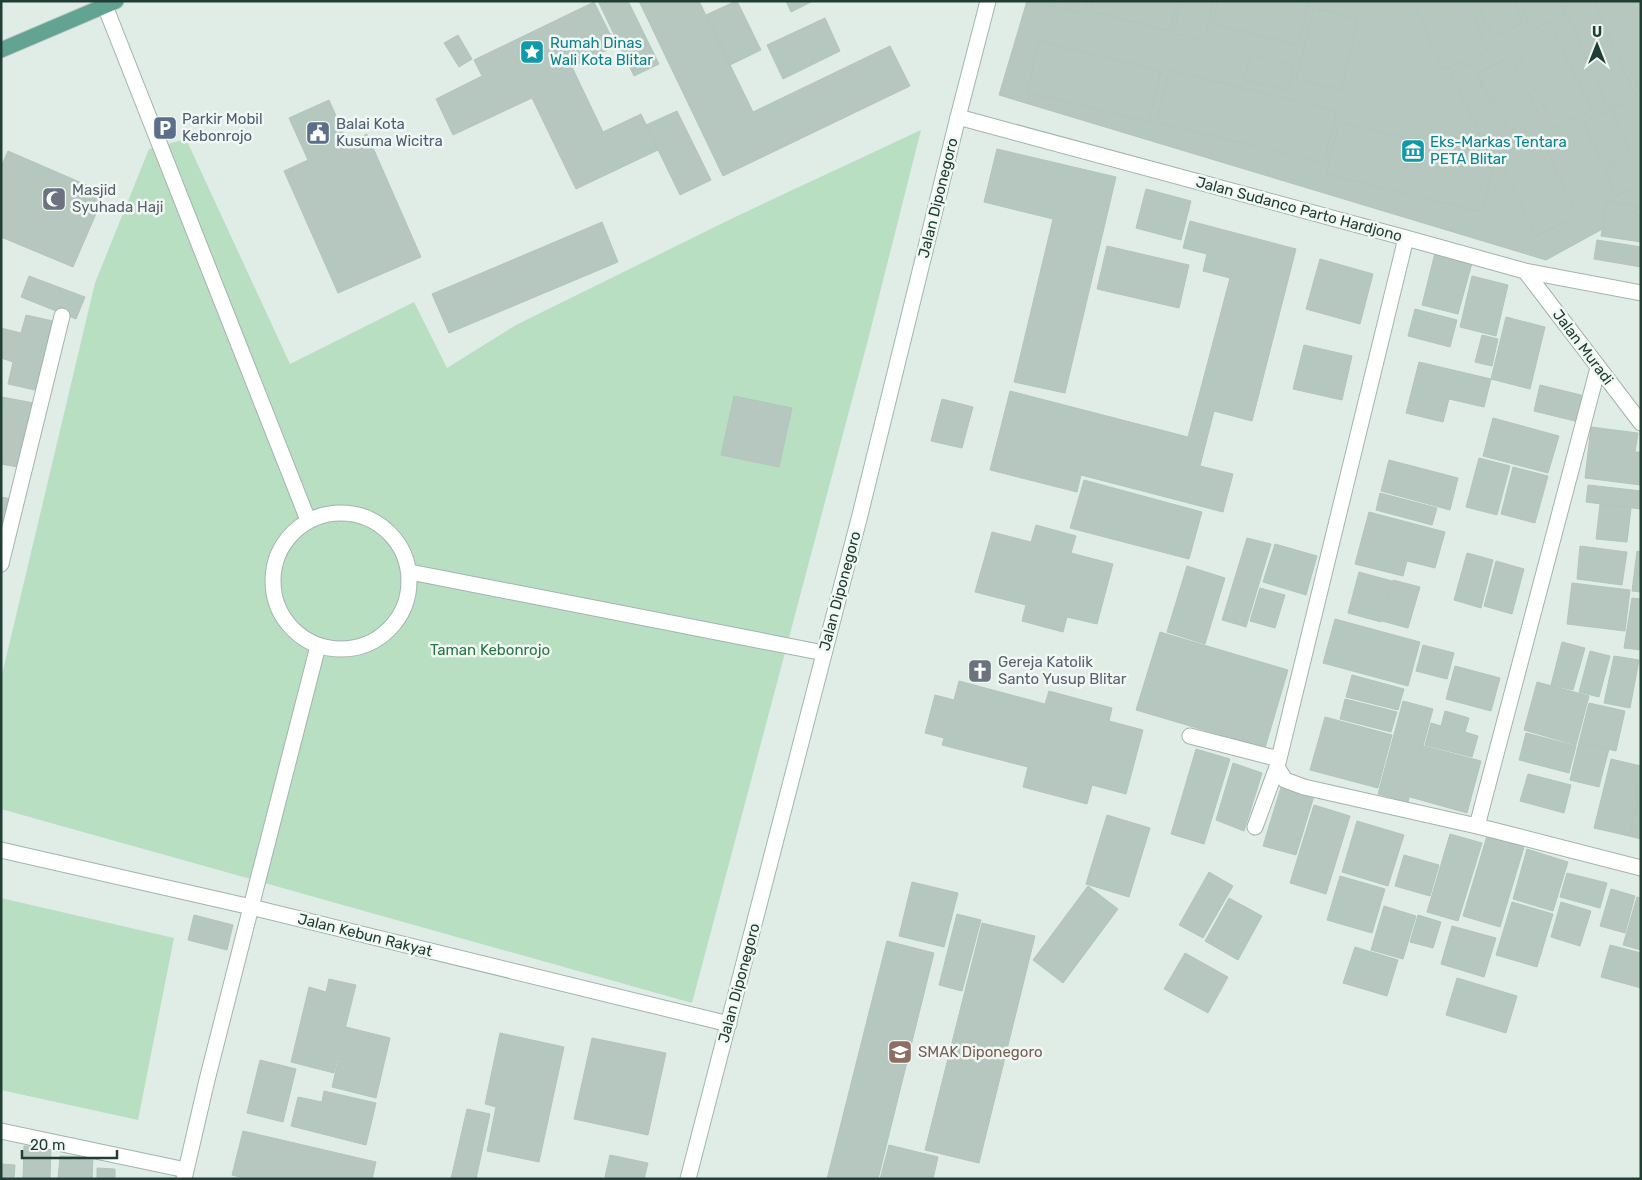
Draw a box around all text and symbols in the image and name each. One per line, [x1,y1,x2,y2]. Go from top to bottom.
north arrow [1572,20,1622,70]
text: U [1592,24,1602,41]
place label: Rumah Dinas Wali Kota Blitar [550,34,653,69]
place icon: Rumah Dinas Wali Kota Blitar [519,39,545,65]
place label: Parkir Mobil Kebonrojo [182,110,263,145]
parking icon: Parkir Mobil Kebonrojo [152,115,178,141]
place label: Balai Kota Kusuma Wicitra [336,115,443,150]
public building icon: Balai Kota Kusuma Wicitra [305,120,331,146]
place label: Eks-Markas Tentara PETA Blitar [1430,133,1567,168]
street label: Jalan Diponegoro [914,136,962,260]
museum icon: Eks-Markas Tentara PETA Blitar [1400,138,1426,164]
street label: Jalan Sudanco Parto Hardjono [1194,173,1404,245]
place label: Masjid Syuhada Haji [72,181,164,216]
mosque icon: Masjid Syuhada Haji [41,186,67,212]
street label: Jalan Muradi [1549,306,1617,388]
street label: Jalan Diponegoro [815,529,865,653]
park label: Taman Kebonrojo [430,641,550,659]
place label: Gereja Katolik Santo Yusup Blitar [998,653,1127,688]
church icon: Gereja Katolik Santo Yusup Blitar [967,658,993,684]
street label: Jalan Kebun Rakyat [296,910,434,960]
street label: Jalan Diponegoro [714,921,764,1045]
school or university icon: SMAK Diponegoro [887,1039,913,1065]
place label: SMAK Diponegoro [918,1043,1043,1061]
scale bar [22,1128,118,1160]
text: 20 m [30,1136,65,1154]

